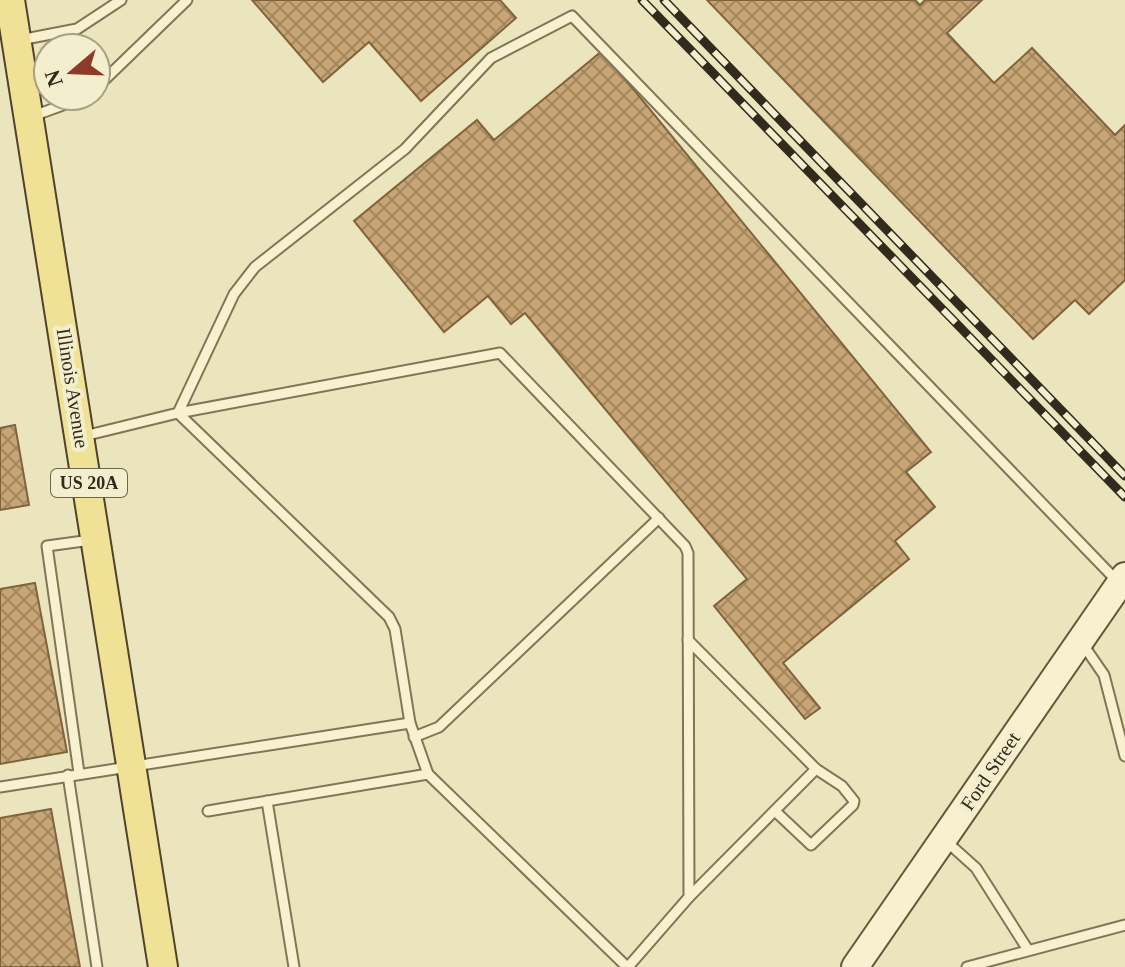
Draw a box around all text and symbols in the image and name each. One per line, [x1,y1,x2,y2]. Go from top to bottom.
north arrow [32,32,112,112]
text: N [39,67,68,90]
street label: Illinois Avenue [53,326,93,450]
road number: US 20A [51,469,127,497]
street label: Ford Street [956,727,1024,814]

